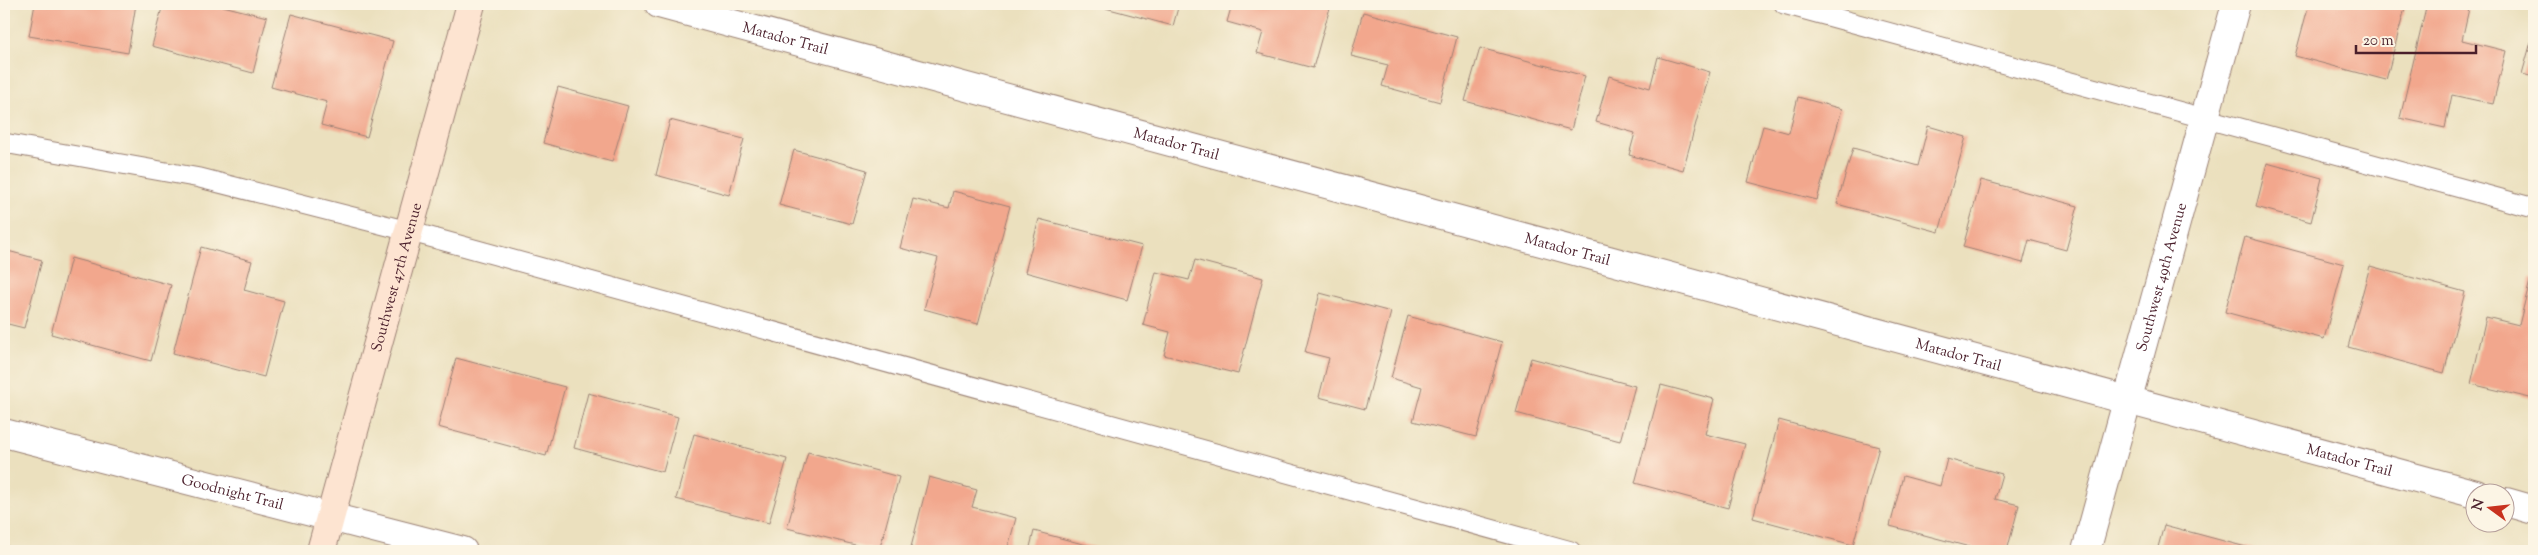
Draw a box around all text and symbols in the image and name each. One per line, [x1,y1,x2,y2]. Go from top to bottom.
street label: Matador Trail [740,18,830,61]
scale bar [2356,22,2476,54]
text: 20 m [2363,31,2394,52]
street label: Matador Trail [1131,123,1221,167]
street label: Southwest 47th Avenue [367,200,428,355]
street label: Southwest 49th Avenue [2132,201,2193,354]
street label: Matador Trail [1522,229,1612,272]
street label: Matador Trail [1913,334,2003,378]
street label: Matador Trail [2304,440,2394,483]
street label: Goodnight Trail [179,470,286,516]
north arrow [2466,482,2516,532]
text: N [2468,497,2490,513]

